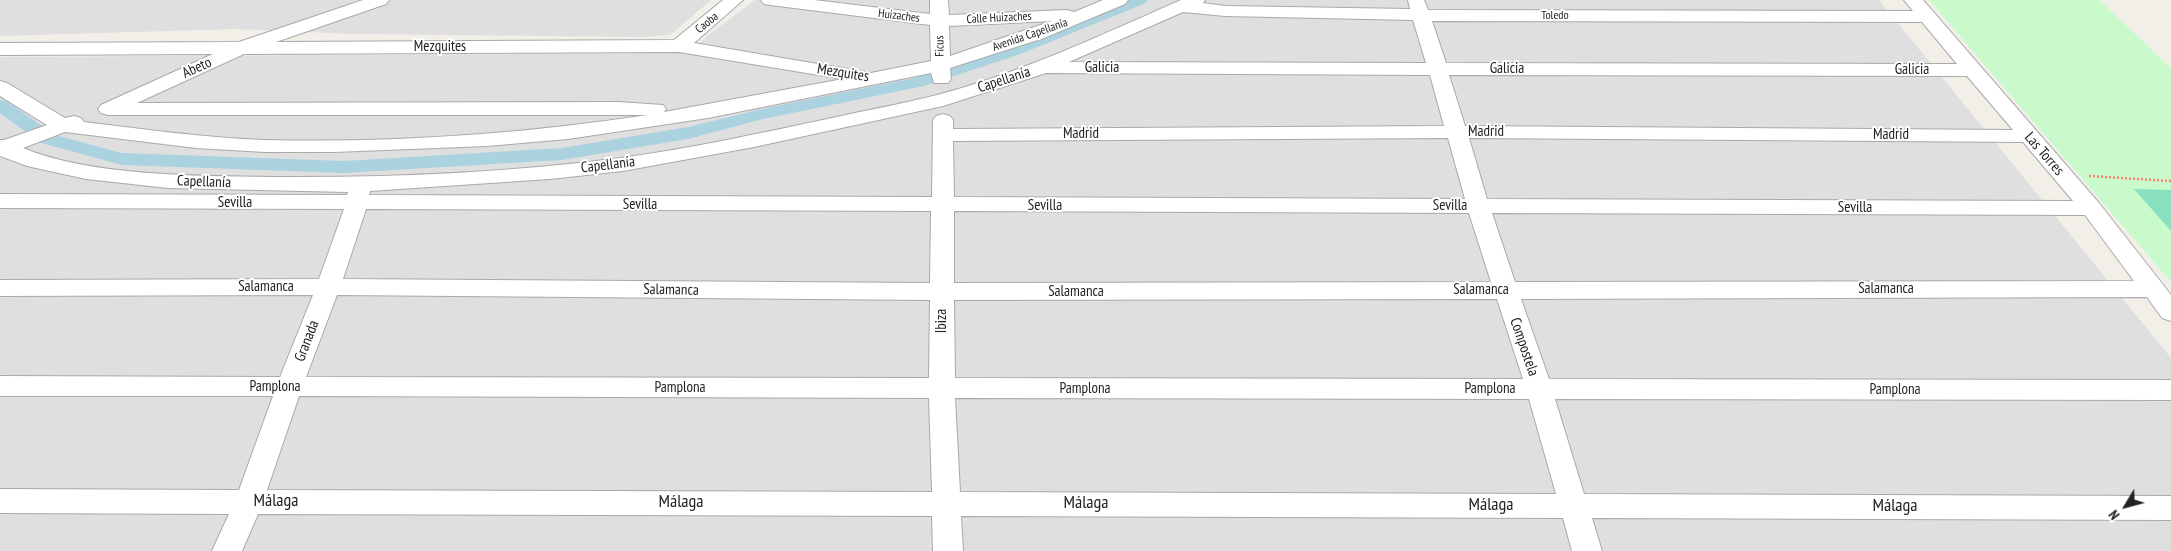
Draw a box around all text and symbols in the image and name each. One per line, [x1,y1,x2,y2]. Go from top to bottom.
street label: Huizaches [877,6,921,26]
street label: Caoba [693,9,721,37]
street label: Calle Huizaches [966,9,1032,27]
street label: Toledo [1541,9,1569,23]
street label: Avenida Capellanía [990,15,1070,55]
street label: Ficus [933,35,947,57]
street label: Mezquites [414,38,466,56]
street label: Abeto [179,53,215,83]
street label: Galicia [1085,59,1119,77]
street label: Mezquites [816,60,870,86]
street label: Galicia [1490,60,1524,78]
street label: Galicia [1895,61,1929,79]
street label: Capellanía [975,63,1033,97]
street label: Madrid [1468,123,1504,141]
street label: Madrid [1063,125,1099,143]
street label: Madrid [1873,126,1909,144]
street label: Las Torres [2020,129,2068,179]
street label: Capellanía [580,153,636,177]
street label: Capellanía [177,172,231,192]
street label: Sevilla [218,194,252,212]
street label: Sevilla [623,196,657,214]
street label: Sevilla [1028,197,1062,215]
street label: Sevilla [1433,197,1467,215]
street label: Sevilla [1838,199,1872,217]
street label: Salamanca [238,278,294,296]
street label: Salamanca [1858,280,1914,298]
street label: Salamanca [643,281,699,299]
street label: Salamanca [1453,281,1509,299]
street label: Salamanca [1048,283,1104,301]
street label: Ibiza [933,309,951,333]
street label: Compostela [1506,315,1542,379]
street label: Granada [291,318,323,364]
street label: Pamplona [249,378,301,396]
street label: Pamplona [654,379,706,397]
street label: Pamplona [1059,380,1111,398]
street label: Pamplona [1464,380,1516,398]
street label: Pamplona [1869,381,1921,399]
north arrow [2101,481,2151,531]
street label: Málaga [253,490,299,512]
street label: Málaga [658,491,704,513]
street label: Málaga [1063,492,1109,514]
street label: Málaga [1468,494,1514,516]
street label: Málaga [1872,495,1918,517]
text: N [2105,507,2123,523]

